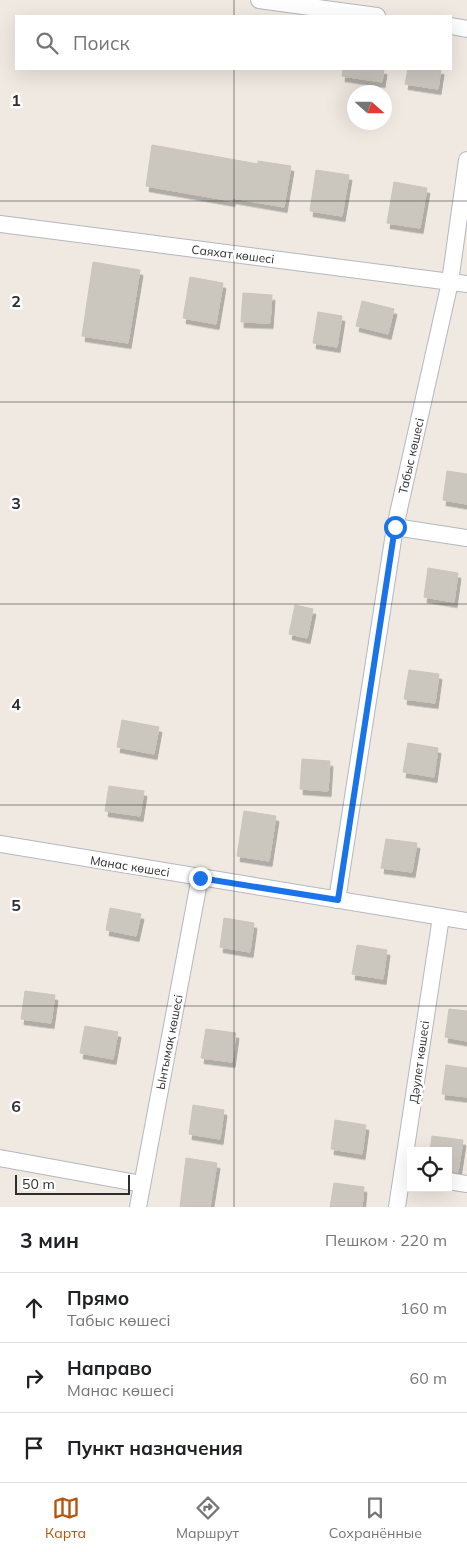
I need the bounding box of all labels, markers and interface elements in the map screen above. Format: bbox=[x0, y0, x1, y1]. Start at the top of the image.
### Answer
search box bbox=[15, 15, 452, 70]
icon: search bbox=[33, 29, 61, 57]
text: Поиск bbox=[73, 31, 130, 55]
north arrow bbox=[347, 85, 392, 130]
text: 1 bbox=[11, 90, 21, 110]
street label: Саяхат көшесі bbox=[191, 241, 275, 267]
text: 2 bbox=[11, 291, 21, 311]
street label: Табыс көшесі bbox=[395, 416, 427, 496]
text: 3 bbox=[11, 493, 21, 513]
route start bbox=[384, 516, 407, 539]
text: 4 bbox=[11, 694, 21, 714]
street label: Манас көшесі bbox=[89, 852, 171, 880]
route end bbox=[189, 867, 212, 890]
text: 5 bbox=[11, 895, 21, 915]
street label: Ынтымақ көшесі bbox=[152, 993, 186, 1091]
street label: Дәулет көшесі bbox=[406, 1020, 432, 1104]
text: 6 bbox=[11, 1096, 21, 1116]
map controls bbox=[407, 1147, 452, 1192]
button: locate bbox=[407, 1147, 452, 1192]
scale bar bbox=[15, 1172, 130, 1195]
text: 50 m bbox=[22, 1175, 55, 1193]
text: 3 мин bbox=[20, 1227, 79, 1253]
text: Пешком · 220 m bbox=[325, 1230, 447, 1250]
text: Прямо bbox=[67, 1286, 129, 1310]
icon: ahead bbox=[20, 1294, 48, 1322]
text: 160 m bbox=[400, 1298, 447, 1318]
text: Табыс көшесі bbox=[67, 1310, 171, 1330]
text: Направо bbox=[67, 1356, 152, 1380]
icon: right bbox=[20, 1364, 48, 1392]
text: 60 m bbox=[410, 1368, 447, 1388]
text: Манас көшесі bbox=[67, 1380, 174, 1400]
icon: arrive bbox=[20, 1434, 48, 1462]
text: Пункт назначения bbox=[67, 1436, 243, 1460]
tab: Карта bbox=[45, 1494, 86, 1542]
tab: Маршрут bbox=[176, 1494, 239, 1542]
tab: Сохранённые bbox=[329, 1494, 422, 1542]

